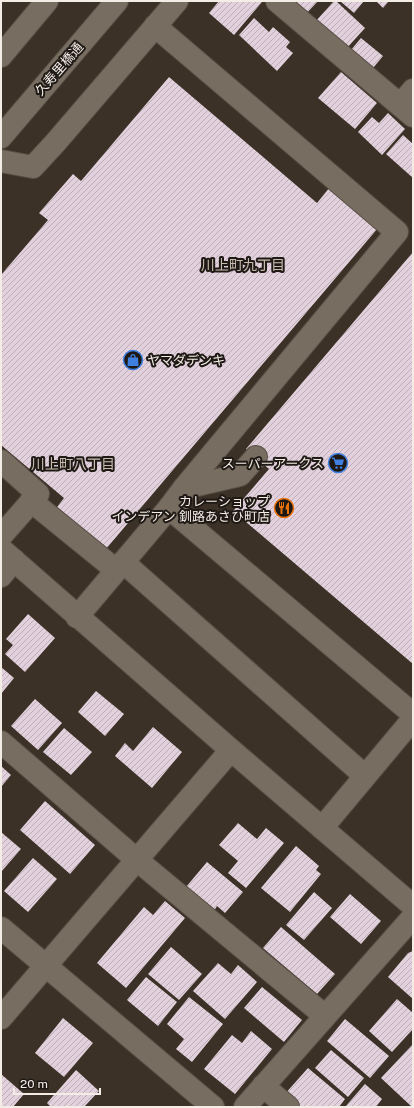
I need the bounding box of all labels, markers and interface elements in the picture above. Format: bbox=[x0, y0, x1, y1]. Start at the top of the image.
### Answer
street label: 久寿里橋通 bbox=[32, 40, 86, 98]
district label: 川上町九丁目 bbox=[201, 257, 285, 273]
shop icon: ヤマダデンキ bbox=[122, 349, 144, 371]
place label: ヤマダデンキ bbox=[147, 353, 225, 368]
supermarket icon: スーパーアークス bbox=[327, 452, 349, 474]
district label: 川上町八丁目 bbox=[31, 456, 115, 472]
place label: スーパーアークス bbox=[222, 456, 324, 471]
place label: カレーショップ インデアン 釧路あさひ町店 bbox=[111, 494, 270, 524]
restaurant icon: カレーショップ インデアン 釧路あさひ町店 bbox=[273, 497, 295, 519]
scale bar bbox=[14, 1070, 100, 1096]
text: 20 m bbox=[20, 1077, 48, 1091]

